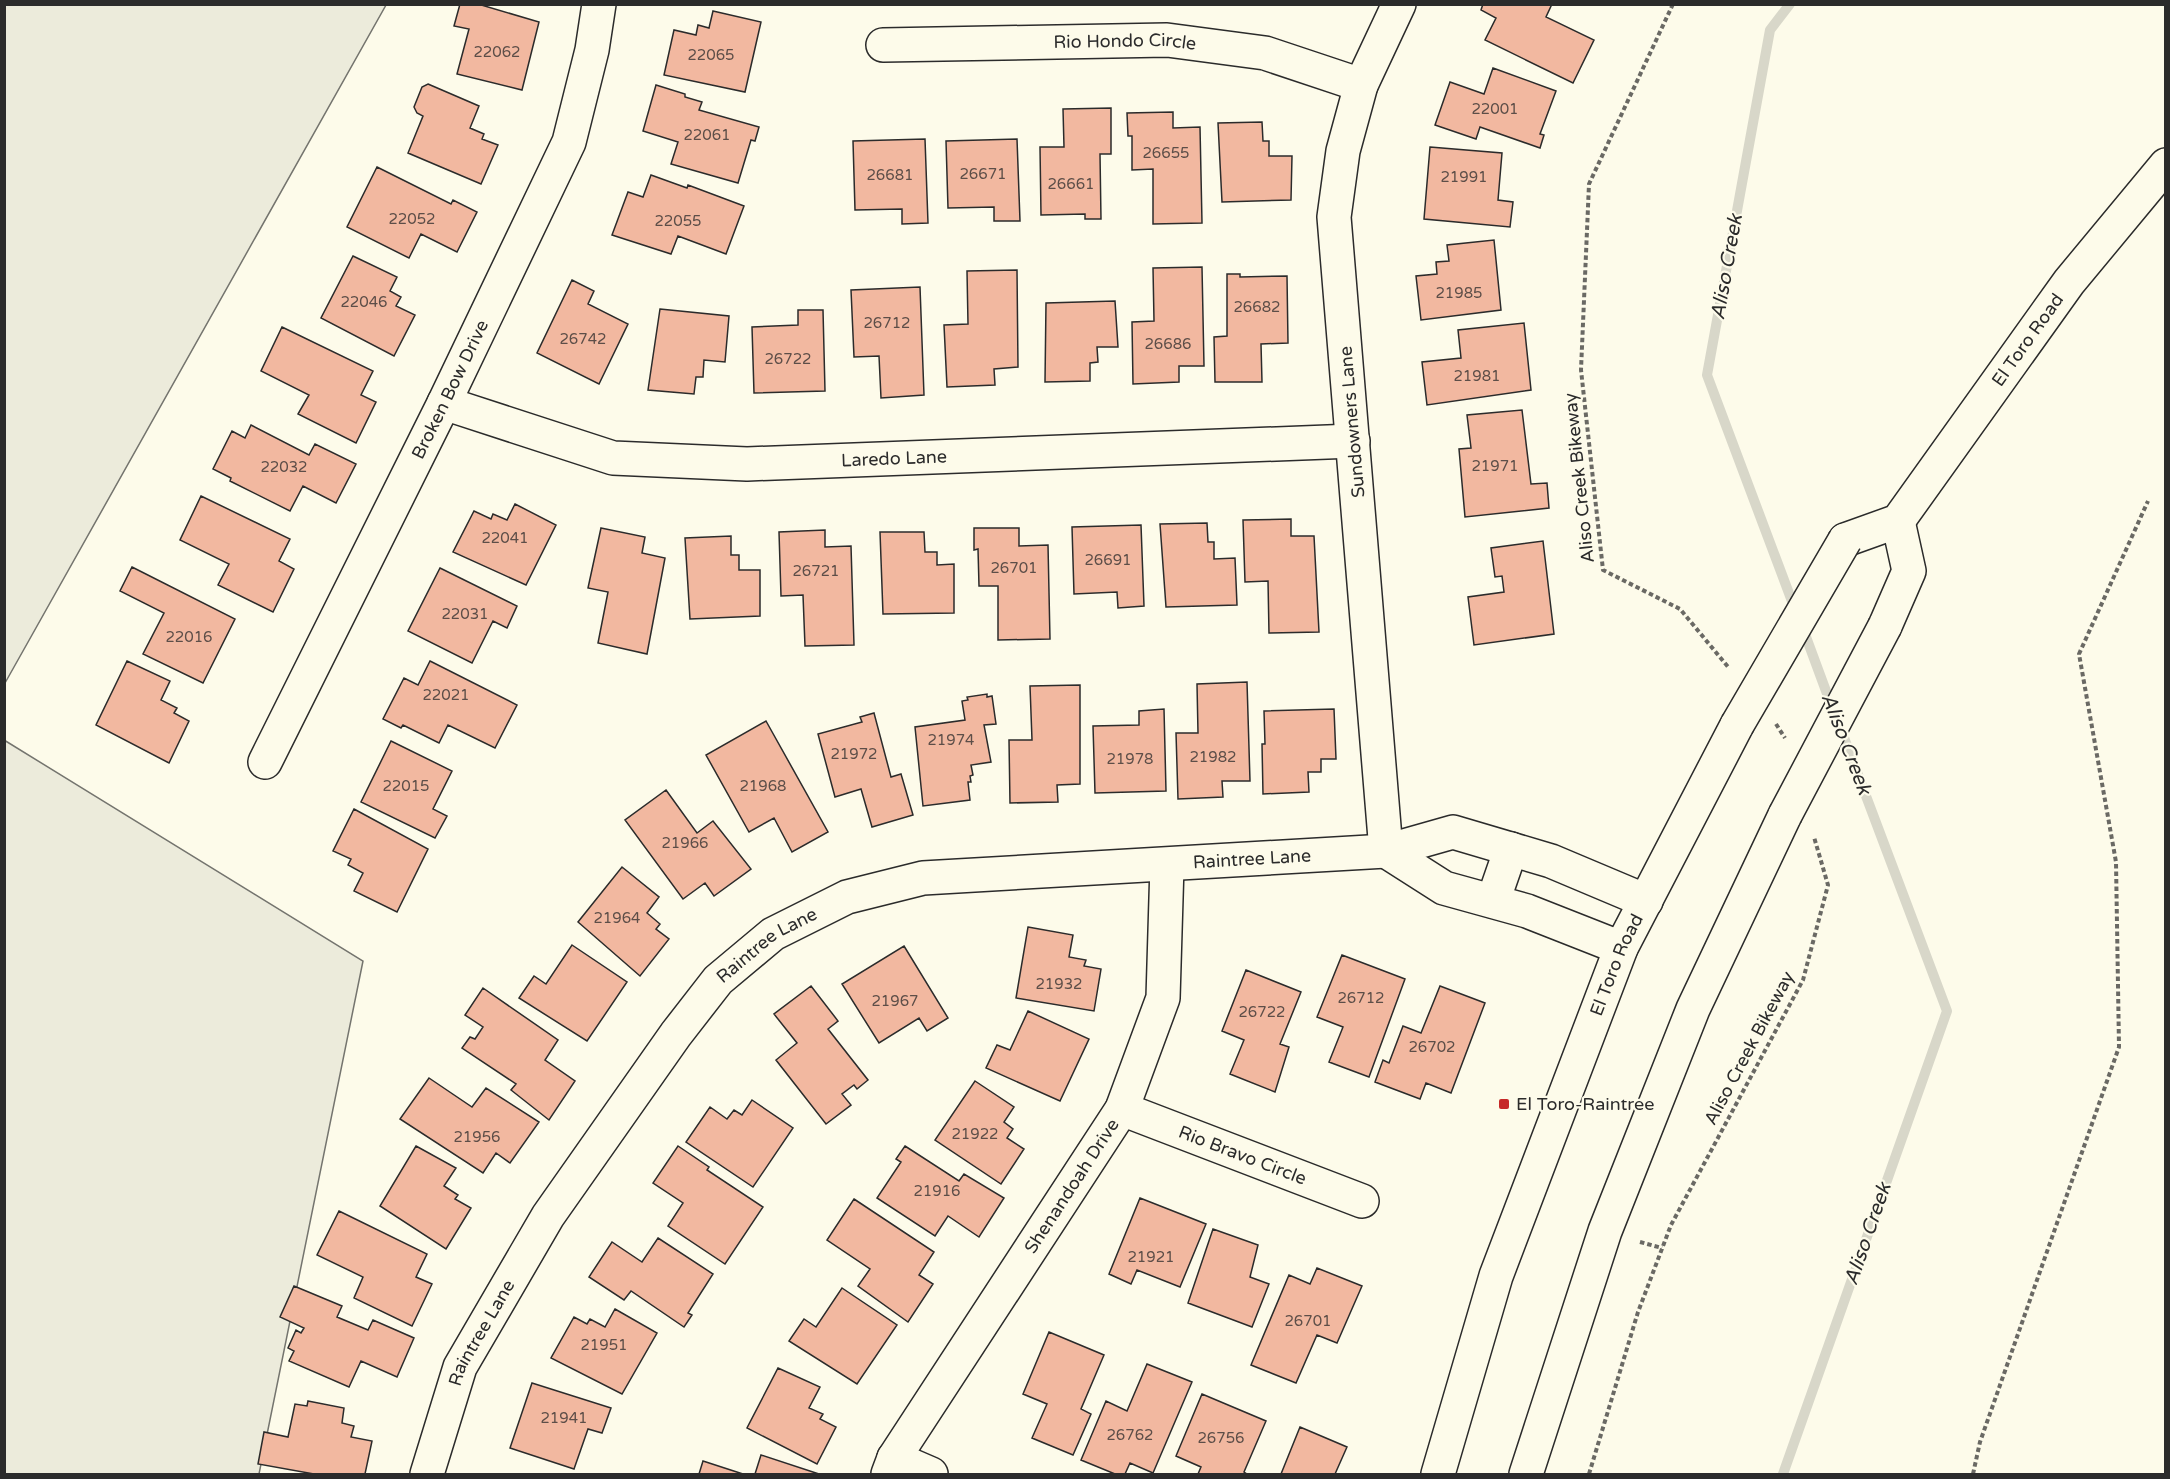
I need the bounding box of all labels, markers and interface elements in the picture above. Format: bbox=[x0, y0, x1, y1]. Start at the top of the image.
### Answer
street label: Rio Hondo Circle bbox=[1053, 29, 1198, 55]
house number: 22062 bbox=[473, 43, 521, 61]
house number: 22065 bbox=[687, 46, 735, 64]
house number: 22001 bbox=[1471, 100, 1519, 118]
house number: 22061 bbox=[683, 126, 731, 144]
house number: 26655 bbox=[1142, 144, 1190, 162]
house number: 26671 bbox=[959, 165, 1007, 183]
house number: 26681 bbox=[866, 166, 914, 184]
house number: 21991 bbox=[1440, 168, 1488, 186]
house number: 26661 bbox=[1047, 175, 1095, 193]
house number: 22052 bbox=[388, 210, 436, 228]
water label: Aliso Creek bbox=[1706, 210, 1748, 321]
house number: 22055 bbox=[654, 212, 702, 230]
house number: 21985 bbox=[1435, 284, 1483, 302]
street label: El Toro Road bbox=[1987, 289, 2068, 391]
house number: 22046 bbox=[340, 293, 388, 311]
house number: 26682 bbox=[1233, 298, 1281, 316]
house number: 26712 bbox=[863, 314, 911, 332]
street label: Broken Bow Drive bbox=[407, 316, 493, 463]
house number: 26742 bbox=[559, 330, 607, 348]
house number: 26686 bbox=[1144, 335, 1192, 353]
street label: Sundowners Lane bbox=[1334, 345, 1370, 499]
house number: 26722 bbox=[764, 350, 812, 368]
house number: 21981 bbox=[1453, 367, 1501, 385]
street label: Aliso Creek Bikeway bbox=[1559, 392, 1599, 564]
street label: Laredo Lane bbox=[841, 445, 947, 471]
house number: 21971 bbox=[1471, 457, 1519, 475]
house number: 22032 bbox=[260, 458, 308, 476]
house number: 22041 bbox=[481, 529, 529, 547]
house number: 26691 bbox=[1084, 551, 1132, 569]
house number: 26701 bbox=[990, 559, 1038, 577]
house number: 26721 bbox=[792, 562, 840, 580]
house number: 22031 bbox=[441, 605, 489, 623]
house number: 22016 bbox=[165, 628, 213, 646]
house number: 22021 bbox=[422, 686, 470, 704]
water label: Aliso Creek bbox=[1816, 690, 1877, 800]
house number: 21974 bbox=[927, 731, 975, 749]
house number: 21972 bbox=[830, 745, 878, 763]
house number: 21982 bbox=[1189, 748, 1237, 766]
house number: 21978 bbox=[1106, 750, 1154, 768]
house number: 22015 bbox=[382, 777, 430, 795]
house number: 21968 bbox=[739, 777, 787, 795]
house number: 21966 bbox=[661, 834, 709, 852]
street label: Raintree Lane bbox=[1192, 844, 1312, 873]
street label: Raintree Lane bbox=[712, 903, 821, 988]
house number: 21964 bbox=[593, 909, 641, 927]
street label: El Toro Road bbox=[1585, 910, 1648, 1019]
street label: Aliso Creek Bikeway bbox=[1699, 967, 1799, 1129]
house number: 21932 bbox=[1035, 975, 1083, 993]
house number: 26712 bbox=[1337, 989, 1385, 1007]
house number: 21967 bbox=[871, 992, 919, 1010]
house number: 26722 bbox=[1238, 1003, 1286, 1021]
house number: 26702 bbox=[1408, 1038, 1456, 1056]
place label: El Toro-Raintree bbox=[1516, 1093, 1654, 1115]
marker: El Toro-Raintree bbox=[1497, 1097, 1511, 1111]
street label: Shenandoah Drive bbox=[1020, 1114, 1124, 1258]
street label: Rio Bravo Circle bbox=[1175, 1121, 1309, 1190]
house number: 21922 bbox=[951, 1125, 999, 1143]
house number: 21956 bbox=[453, 1128, 501, 1146]
water label: Aliso Creek bbox=[1839, 1178, 1897, 1288]
house number: 21916 bbox=[913, 1182, 961, 1200]
house number: 21921 bbox=[1127, 1248, 1175, 1266]
street label: Raintree Lane bbox=[444, 1276, 519, 1389]
house number: 26701 bbox=[1284, 1312, 1332, 1330]
house number: 21951 bbox=[580, 1336, 628, 1354]
house number: 21941 bbox=[540, 1409, 588, 1427]
house number: 26762 bbox=[1106, 1426, 1154, 1444]
house number: 26756 bbox=[1197, 1429, 1245, 1447]

